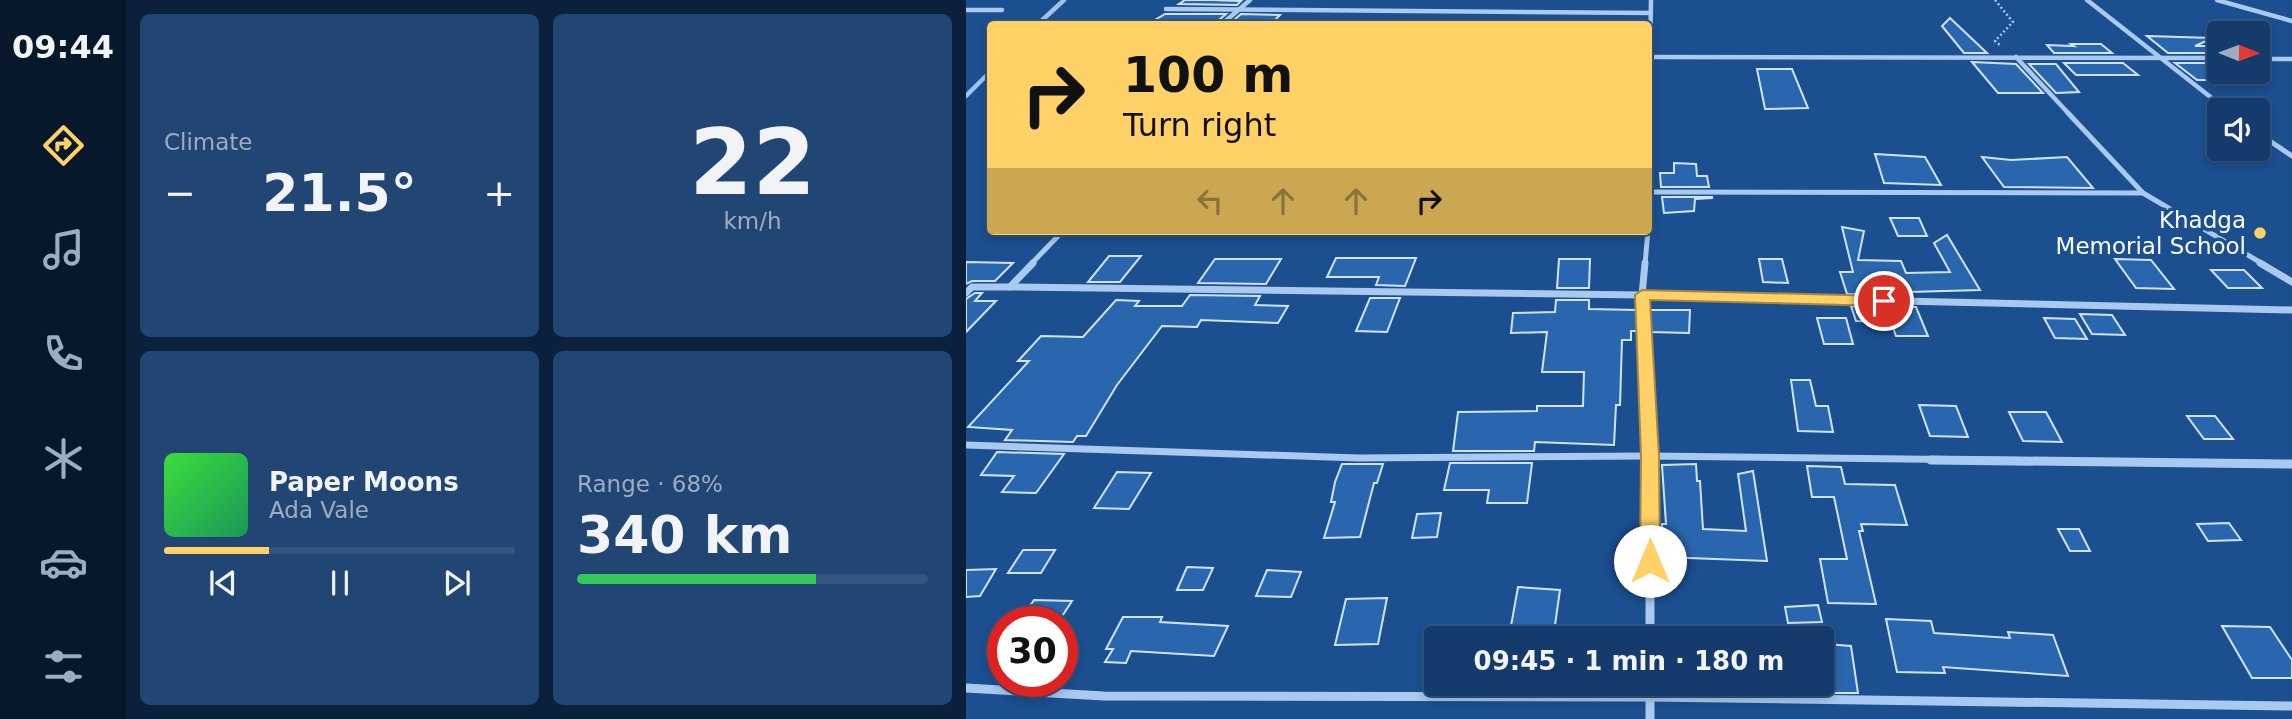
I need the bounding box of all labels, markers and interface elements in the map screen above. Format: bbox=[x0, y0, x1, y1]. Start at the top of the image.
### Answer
north arrow bbox=[2207, 21, 2270, 84]
map controls bbox=[2207, 21, 2270, 161]
text: 09:44 bbox=[12, 28, 114, 66]
text: 100 m bbox=[1123, 47, 1293, 104]
icon: right bbox=[1008, 49, 1099, 140]
button: sound bbox=[2207, 98, 2270, 161]
text: Turn right bbox=[1123, 106, 1276, 144]
text: 22 bbox=[689, 110, 816, 215]
icon: directions bbox=[39, 121, 88, 170]
text: Climate bbox=[164, 129, 253, 155]
text: 21.5° bbox=[262, 163, 417, 223]
text: − bbox=[164, 171, 196, 215]
text: + bbox=[483, 171, 515, 215]
icon: left bbox=[1191, 182, 1229, 220]
icon: ahead bbox=[1264, 182, 1302, 220]
icon: ahead bbox=[1337, 182, 1375, 220]
icon: right bbox=[1410, 182, 1448, 220]
place label: Khadga Memorial School bbox=[2056, 207, 2246, 259]
text: km/h bbox=[723, 208, 782, 234]
icon: music bbox=[39, 225, 88, 274]
marker: Khadga Memorial School bbox=[2252, 225, 2268, 241]
pin bbox=[1854, 271, 1914, 331]
icon: arrive bbox=[1865, 282, 1903, 320]
icon: phone bbox=[39, 329, 88, 378]
icon: climate bbox=[39, 434, 88, 483]
text: Paper Moons bbox=[269, 467, 459, 497]
text: Range · 68% bbox=[577, 471, 723, 497]
text: Ada Vale bbox=[269, 497, 369, 523]
text: 340 km bbox=[577, 505, 792, 565]
position arrow bbox=[1613, 524, 1687, 598]
icon: car bbox=[39, 538, 88, 587]
icon: previous bbox=[204, 564, 242, 602]
icon: pause bbox=[321, 564, 359, 602]
icon: next bbox=[438, 564, 476, 602]
speed limit sign: 30 bbox=[987, 606, 1078, 697]
icon: filters bbox=[39, 642, 88, 691]
text: 09:45 · 1 min · 180 m bbox=[1474, 646, 1784, 676]

